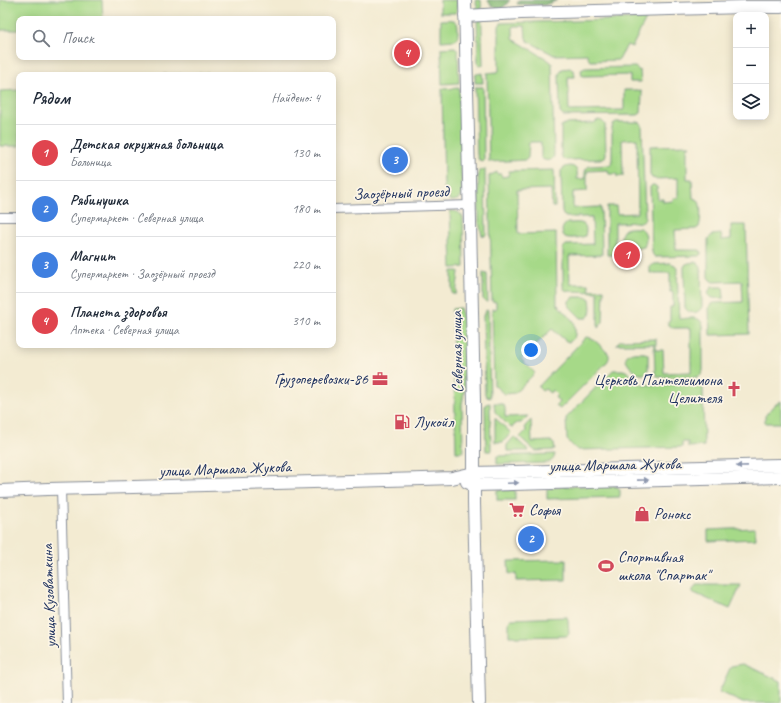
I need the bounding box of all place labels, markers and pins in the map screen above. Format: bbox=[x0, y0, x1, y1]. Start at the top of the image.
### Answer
pin: 4 bbox=[394, 38, 420, 68]
pin: 3 bbox=[382, 145, 408, 175]
pin: 1 bbox=[614, 240, 640, 270]
place label: Грузоперевозки-86 bbox=[274, 369, 369, 389]
office icon: Грузоперевозки-86 bbox=[371, 370, 389, 388]
place label: Церковь Пантелеимона Целителя bbox=[594, 370, 724, 408]
church icon: Церковь Пантелеимона Целителя bbox=[725, 380, 743, 398]
place label: Лукойл bbox=[414, 412, 455, 432]
fuel station icon: Лукойл bbox=[393, 413, 411, 431]
place label: Софья bbox=[529, 500, 561, 520]
supermarket icon: Софья bbox=[508, 501, 526, 519]
place label: Ронокс bbox=[654, 504, 692, 524]
shop icon: Ронокс bbox=[633, 505, 651, 523]
pin: 2 bbox=[518, 524, 544, 554]
place label: Спортивная школа "Спартак" bbox=[618, 547, 713, 585]
sports icon: Спортивная школа "Спартак" bbox=[597, 557, 615, 575]

